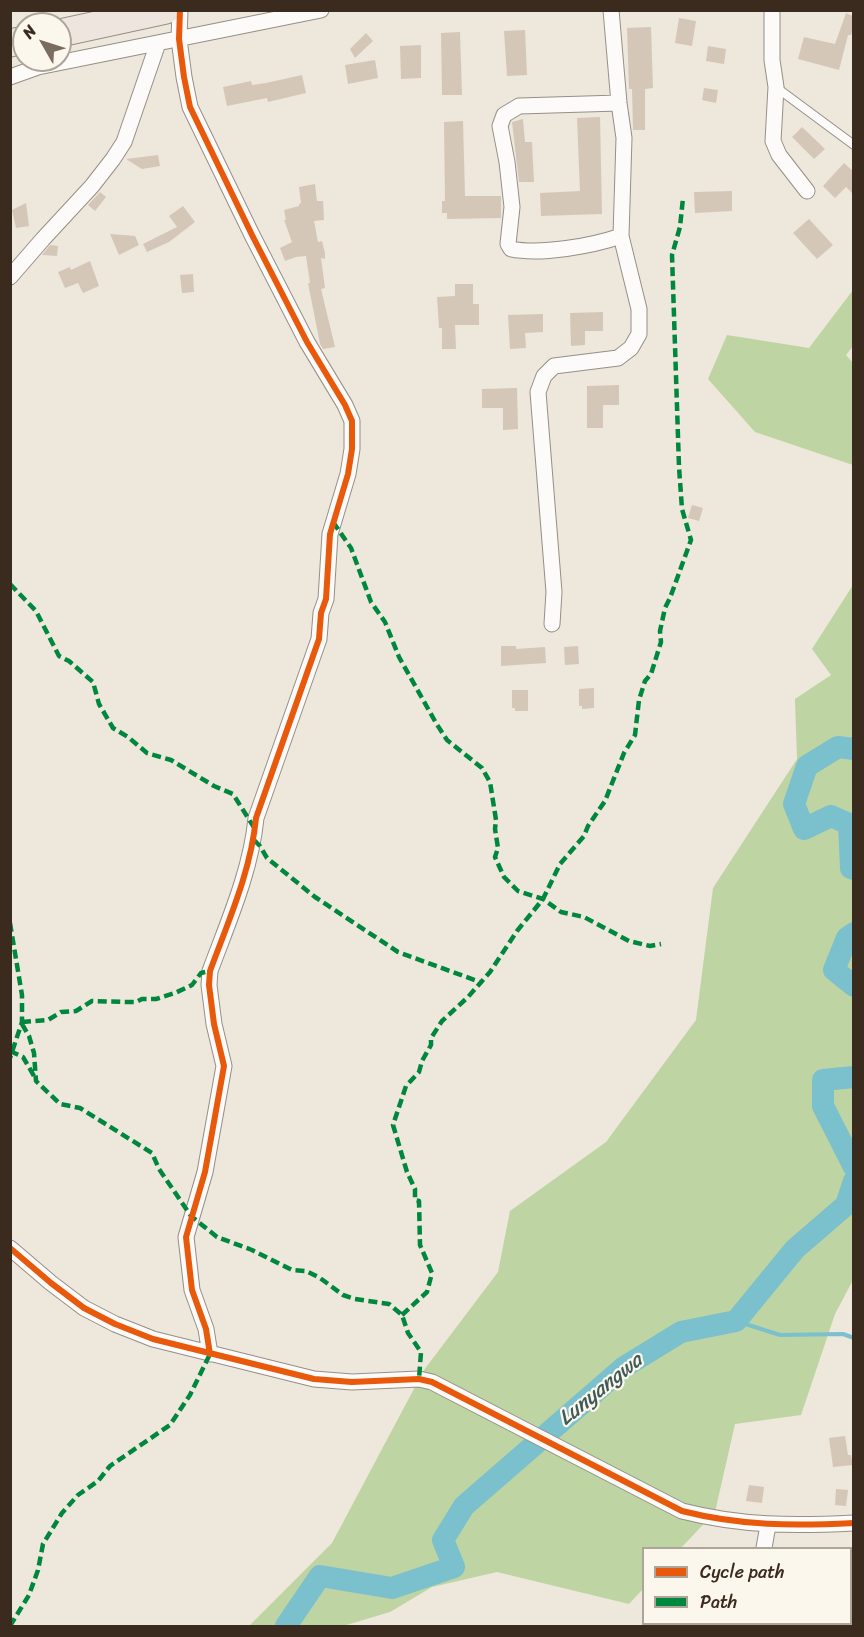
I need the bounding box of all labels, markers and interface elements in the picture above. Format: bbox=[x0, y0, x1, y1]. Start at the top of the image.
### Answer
north arrow bbox=[12, 12, 72, 72]
text: N bbox=[14, 18, 44, 45]
water label: Lunyangwa bbox=[554, 1348, 648, 1432]
legend bbox=[642, 1547, 852, 1625]
text: Cycle path bbox=[700, 1556, 784, 1588]
text: Path bbox=[700, 1586, 737, 1618]

